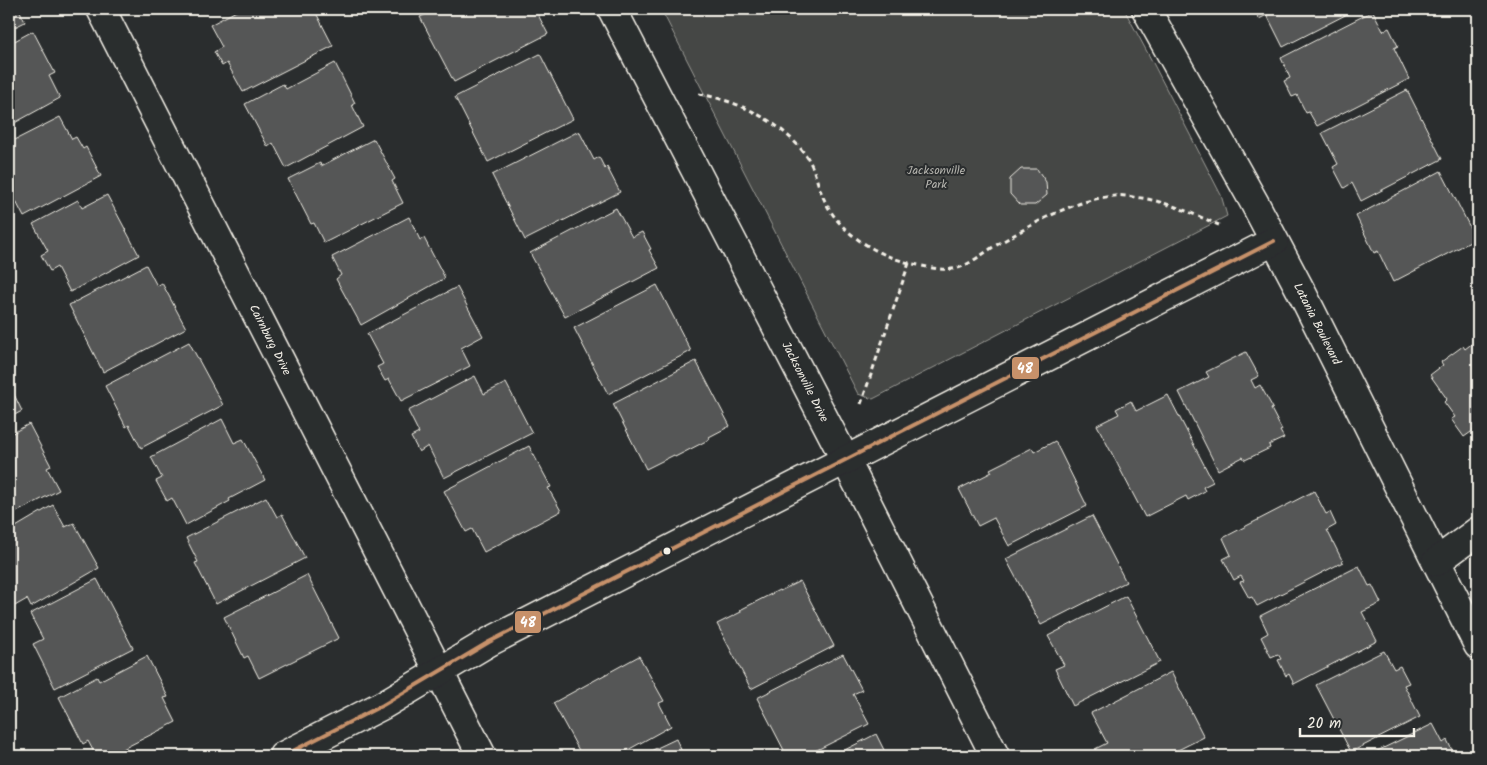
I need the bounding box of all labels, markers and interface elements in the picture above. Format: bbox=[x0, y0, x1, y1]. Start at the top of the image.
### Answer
park label: Jacksonville Park bbox=[907, 161, 966, 194]
street label: Latania Boulevard bbox=[1288, 280, 1346, 369]
street label: Cairnburg Drive bbox=[244, 301, 296, 379]
street label: Jacksonville Drive bbox=[777, 338, 834, 426]
line badge: 48 bbox=[1011, 356, 1040, 380]
text: 48 bbox=[1017, 358, 1034, 380]
unlabelled marker bbox=[662, 546, 672, 556]
line badge: 48 bbox=[514, 610, 542, 634]
text: 48 bbox=[520, 612, 537, 634]
scale bar bbox=[1300, 705, 1413, 737]
text: 20 m bbox=[1307, 712, 1341, 736]

